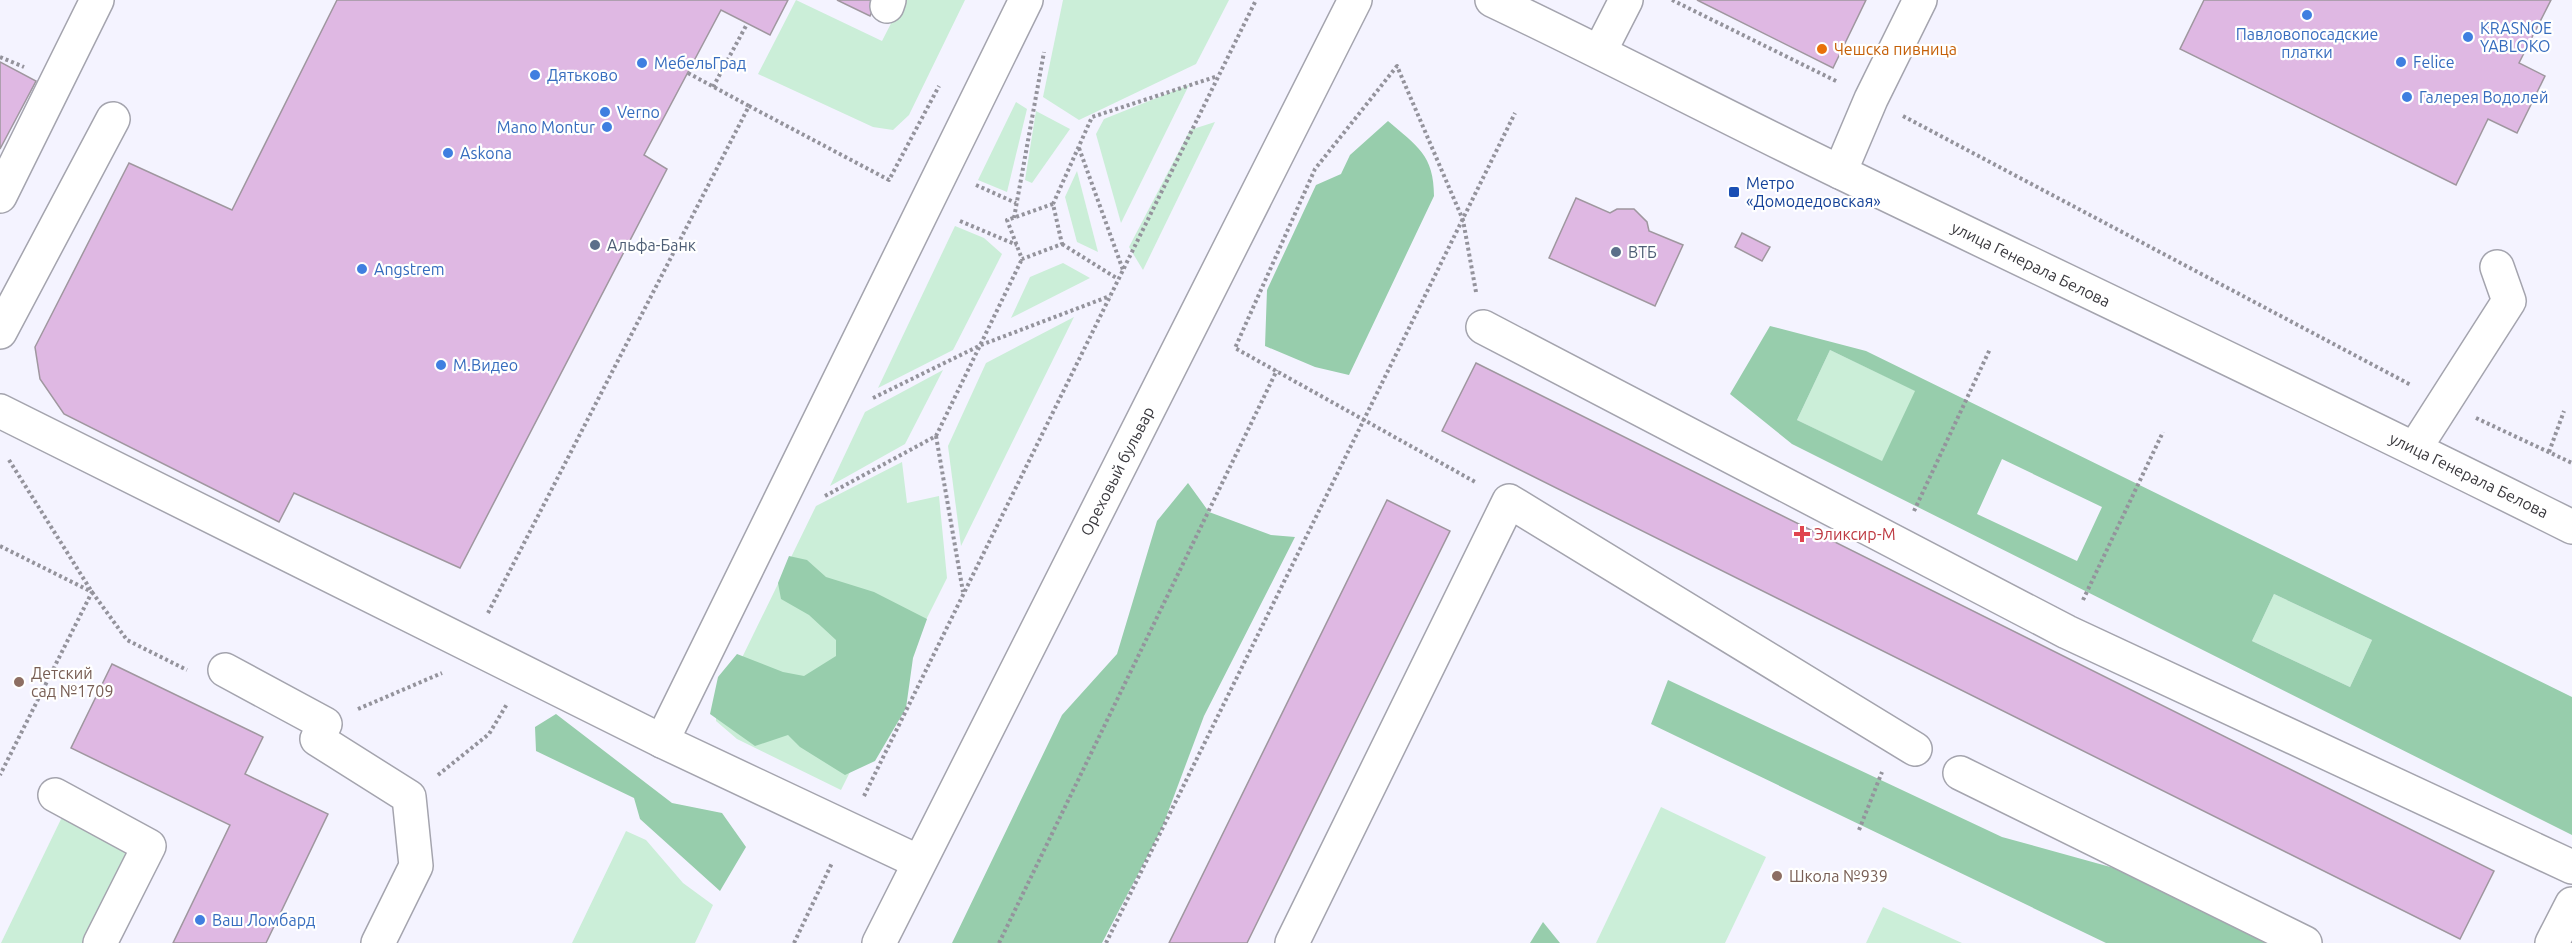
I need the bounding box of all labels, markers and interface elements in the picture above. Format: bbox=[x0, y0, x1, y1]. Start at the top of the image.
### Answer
marker: Павловопосадские платки bbox=[2300, 8, 2314, 22]
place label: KRASNOE YABLOKO bbox=[2480, 19, 2552, 55]
place label: Павловопосадские платки bbox=[2236, 25, 2378, 61]
marker: KRASNOE YABLOKO bbox=[2461, 30, 2475, 44]
place label: Чешска пивница bbox=[1834, 40, 1957, 58]
marker: Чешска пивница bbox=[1815, 42, 1829, 56]
place label: Felice bbox=[2413, 53, 2455, 71]
place label: МебельГрад bbox=[654, 54, 746, 72]
marker: Felice bbox=[2394, 55, 2408, 69]
marker: МебельГрад bbox=[635, 56, 649, 70]
place label: Дятьково bbox=[547, 66, 618, 84]
marker: Дятьково bbox=[528, 68, 542, 82]
place label: Галерея Водолей bbox=[2419, 88, 2548, 106]
marker: Галерея Водолей bbox=[2400, 90, 2414, 104]
place label: Verno bbox=[617, 103, 660, 121]
marker: Verno bbox=[598, 105, 612, 119]
place label: Mano Montur bbox=[497, 118, 595, 136]
marker: Mano Montur bbox=[600, 120, 614, 134]
place label: Askona bbox=[460, 144, 512, 162]
marker: Askona bbox=[441, 146, 455, 160]
place label: Метро «Домодедовская» bbox=[1746, 174, 1881, 210]
marker: Метро «Домодедовская» bbox=[1727, 185, 1741, 199]
street label: улица Генерала Белова bbox=[1949, 218, 2113, 310]
place label: Альфа-Банк bbox=[607, 236, 696, 254]
marker: Альфа-Банк bbox=[588, 238, 602, 252]
place label: ВТБ bbox=[1628, 243, 1657, 261]
marker: ВТБ bbox=[1609, 245, 1623, 259]
place label: Angstrem bbox=[374, 260, 445, 278]
marker: Angstrem bbox=[355, 262, 369, 276]
place label: М.Видео bbox=[453, 356, 518, 374]
marker: М.Видео bbox=[434, 358, 448, 372]
street label: Ореховый бульвар bbox=[1077, 403, 1157, 539]
street label: улица Генерала Белова bbox=[2387, 429, 2551, 521]
place label: Эликсир-М bbox=[1814, 525, 1896, 543]
marker: Эликсир-М bbox=[1795, 527, 1809, 541]
place label: Детский сад №1709 bbox=[31, 664, 113, 700]
marker: Детский сад №1709 bbox=[12, 675, 26, 689]
place label: Школа №939 bbox=[1789, 867, 1888, 885]
marker: Школа №939 bbox=[1770, 869, 1784, 883]
place label: Ваш Ломбард bbox=[212, 911, 315, 929]
marker: Ваш Ломбард bbox=[193, 913, 207, 927]

